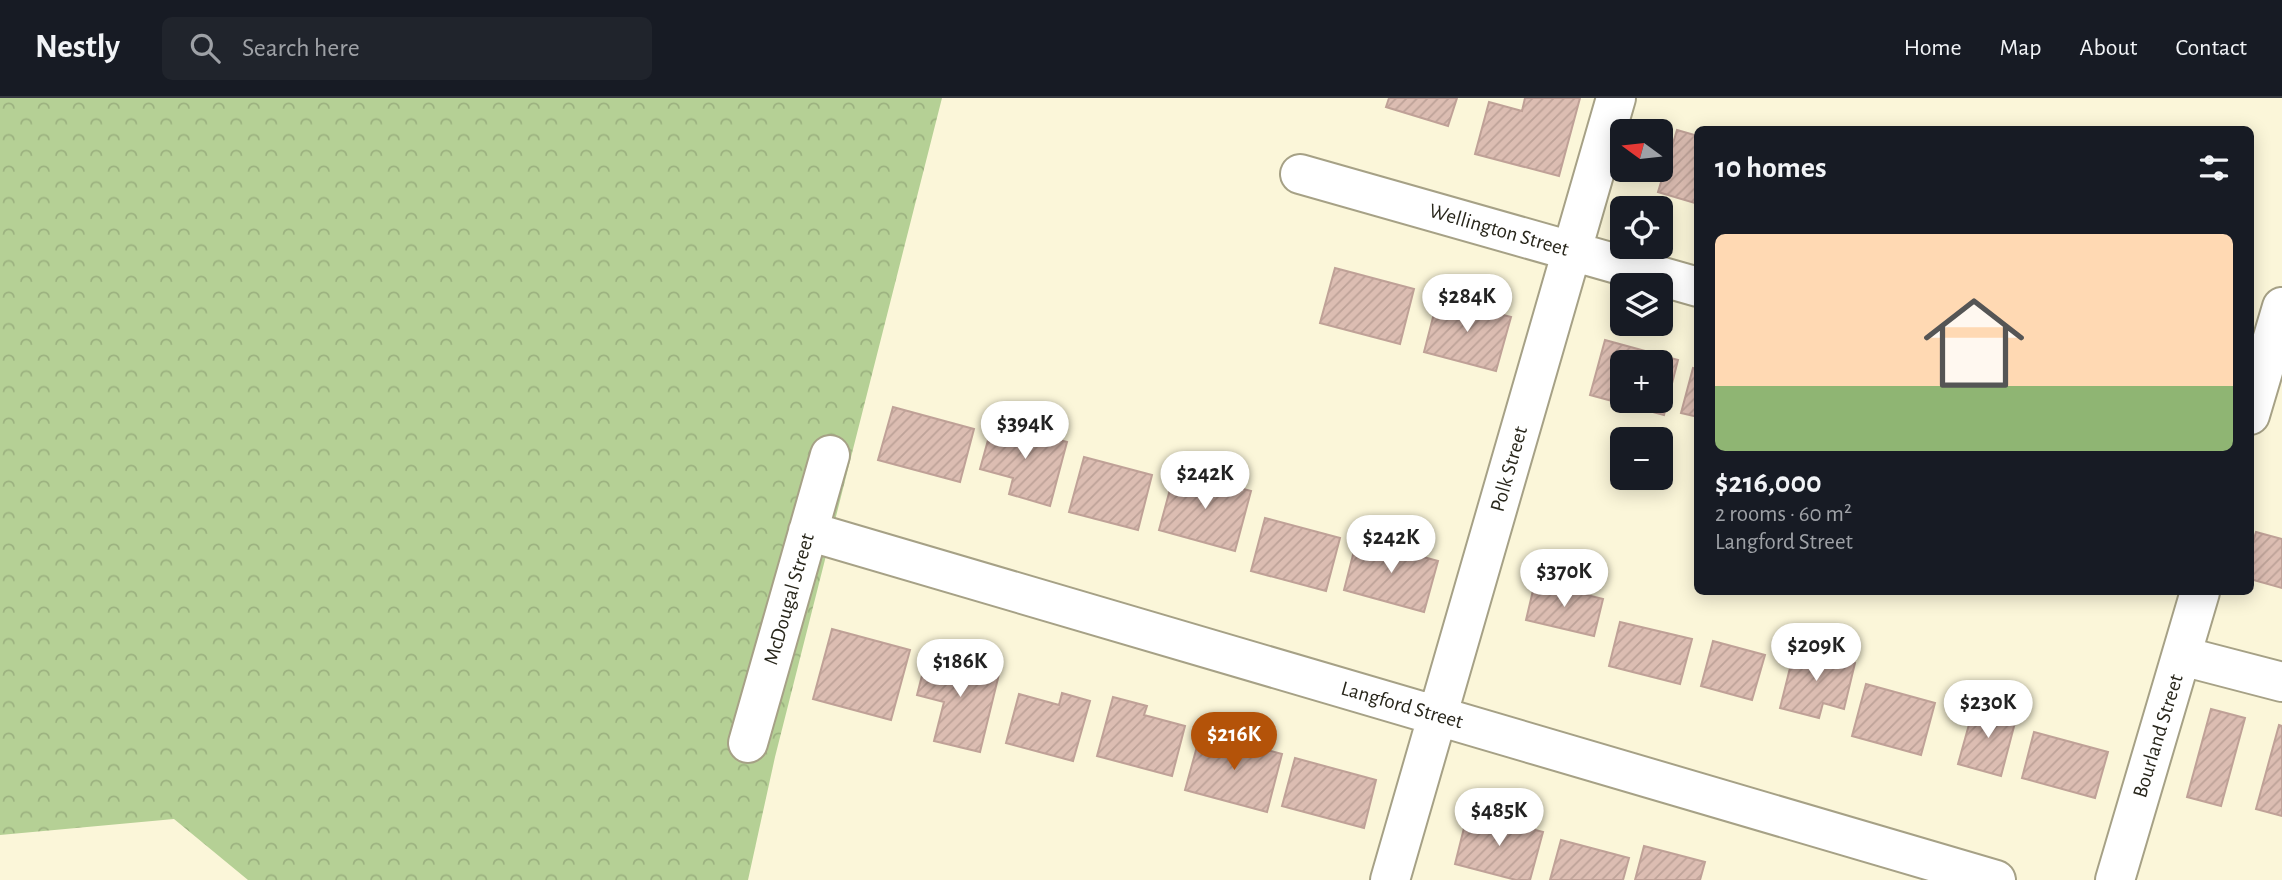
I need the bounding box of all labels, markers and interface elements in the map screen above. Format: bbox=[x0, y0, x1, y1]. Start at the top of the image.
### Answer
search box bbox=[162, 17, 652, 80]
icon: search bbox=[186, 29, 224, 67]
text: Nestly bbox=[35, 31, 120, 64]
text: Search here bbox=[242, 35, 360, 61]
text: Home bbox=[1904, 36, 1962, 60]
text: Map bbox=[2000, 36, 2042, 60]
text: About bbox=[2080, 36, 2137, 60]
text: Contact bbox=[2175, 36, 2247, 60]
north arrow bbox=[1610, 119, 1673, 182]
map controls bbox=[1610, 119, 1673, 490]
icon: filters bbox=[2195, 149, 2233, 187]
text: 10 homes bbox=[1715, 153, 1826, 183]
button: locate bbox=[1610, 196, 1673, 259]
street label: Wellington Street bbox=[1427, 200, 1572, 260]
button: layers bbox=[1610, 273, 1673, 336]
pin: $284K bbox=[1418, 274, 1516, 334]
icon: home bbox=[1911, 280, 2037, 406]
text: $284K bbox=[1438, 285, 1496, 308]
button: + bbox=[1610, 350, 1673, 413]
pin: $394K bbox=[976, 402, 1074, 461]
text: $394K bbox=[997, 412, 1053, 435]
street label: Polk Street bbox=[1487, 424, 1531, 514]
button: − bbox=[1610, 427, 1673, 490]
pin: $242K bbox=[1156, 452, 1254, 511]
text: $242K bbox=[1176, 462, 1234, 485]
text: $216,000 bbox=[1715, 468, 1822, 498]
text: 2 rooms · 60 m² bbox=[1715, 503, 1852, 526]
pin: $242K bbox=[1342, 516, 1440, 575]
text: $242K bbox=[1362, 526, 1420, 549]
street label: McDougal Street bbox=[760, 530, 818, 667]
text: Langford Street bbox=[1715, 531, 1853, 554]
pin: $370K bbox=[1515, 550, 1613, 609]
text: $370K bbox=[1536, 560, 1592, 583]
pin: $209K bbox=[1767, 624, 1865, 683]
text: $209K bbox=[1787, 634, 1845, 657]
pin: $186K bbox=[911, 640, 1009, 699]
text: $186K bbox=[933, 650, 987, 673]
street label: Bourland Street bbox=[2129, 671, 2187, 800]
street label: Langford Street bbox=[1339, 678, 1466, 733]
pin: $230K bbox=[1939, 680, 2037, 740]
text: $230K bbox=[1960, 691, 2016, 714]
pin: $216K bbox=[1185, 712, 1283, 772]
text: $216K bbox=[1207, 723, 1261, 746]
pin: $485K bbox=[1450, 788, 1548, 848]
text: $485K bbox=[1471, 799, 1527, 822]

